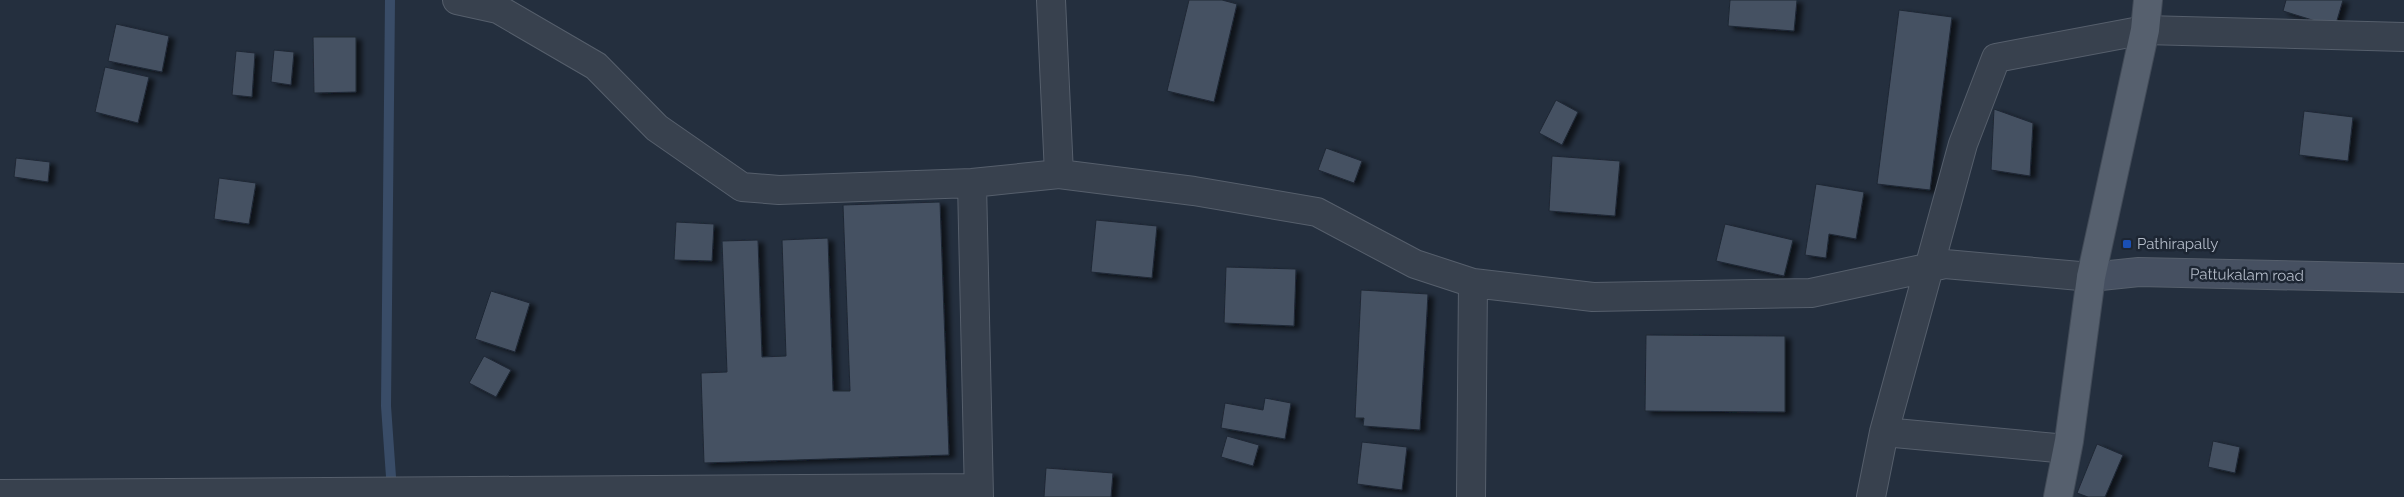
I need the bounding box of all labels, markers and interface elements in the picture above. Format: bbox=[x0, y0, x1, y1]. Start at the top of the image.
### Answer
place label: Pathirapally bbox=[2137, 235, 2218, 253]
marker: Pathirapally bbox=[2121, 238, 2133, 250]
street label: Pattukalam road bbox=[2190, 265, 2304, 285]

